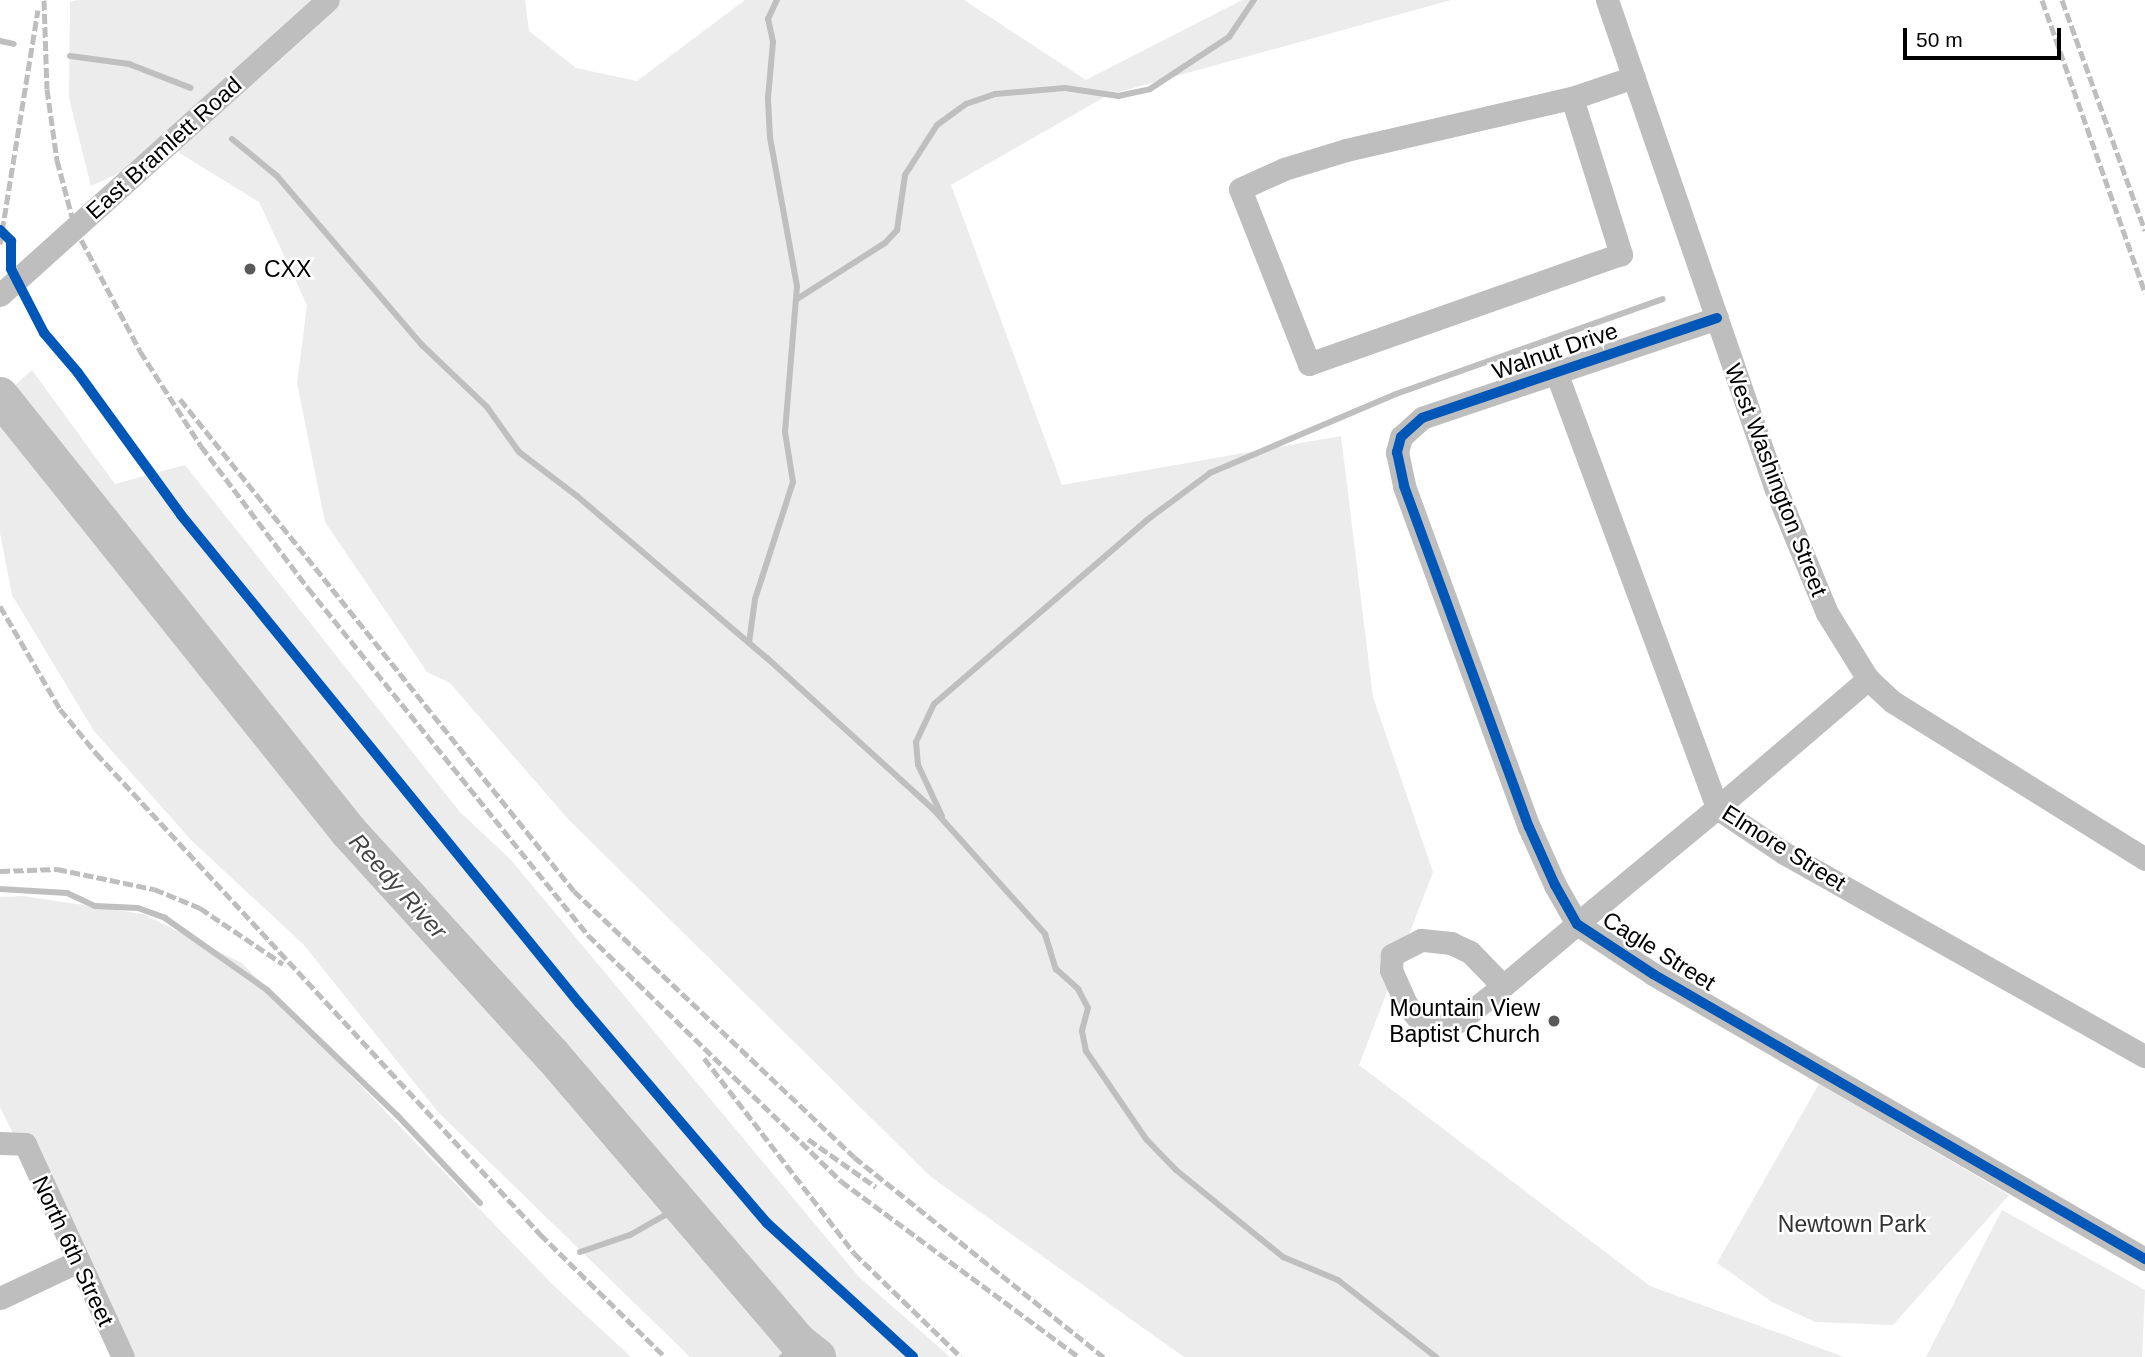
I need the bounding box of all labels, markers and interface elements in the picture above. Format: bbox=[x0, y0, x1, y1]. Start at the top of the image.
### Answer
scale bar bbox=[1907, 14, 2064, 58]
text: 50 m bbox=[1916, 28, 1963, 51]
street label: East Bramlett Road bbox=[81, 71, 247, 225]
place label: CXX bbox=[264, 255, 311, 283]
marker: CXX bbox=[242, 261, 258, 277]
street label: Walnut Drive bbox=[1489, 317, 1621, 385]
street label: West Washington Street bbox=[1719, 360, 1833, 600]
street label: Elmore Street bbox=[1717, 799, 1851, 897]
water label: Reedy River bbox=[343, 827, 453, 945]
street label: Cagle Street bbox=[1597, 905, 1721, 997]
place label: Mountain View Baptist Church bbox=[1389, 994, 1540, 1048]
marker: Mountain View Baptist Church bbox=[1546, 1013, 1562, 1029]
street label: North 6th Street bbox=[26, 1172, 120, 1330]
park label: Newtown Park bbox=[1778, 1210, 1926, 1238]

